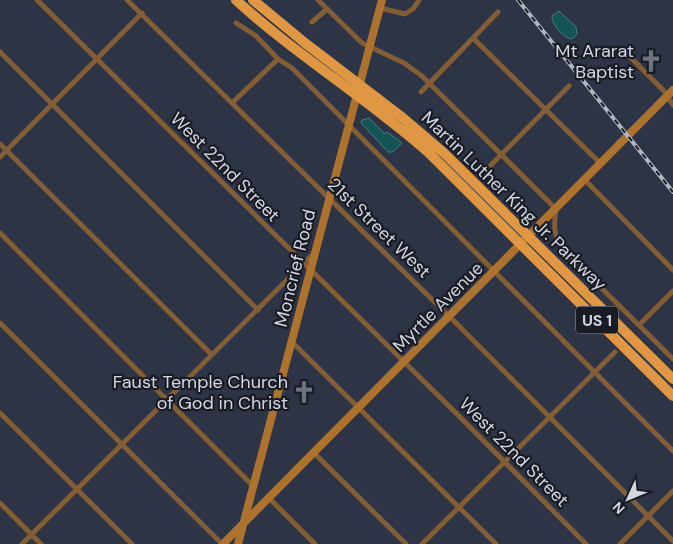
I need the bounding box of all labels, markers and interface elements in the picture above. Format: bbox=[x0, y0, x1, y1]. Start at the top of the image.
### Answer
place label: Mt Ararat Baptist bbox=[555, 39, 634, 84]
church icon: Mt Ararat Baptist bbox=[638, 48, 664, 74]
street label: Martin Luther King Jr. Parkway bbox=[416, 106, 612, 296]
street label: West 22nd Street bbox=[165, 107, 285, 227]
street label: 21st Street West bbox=[322, 173, 436, 283]
street label: Moncrief Road bbox=[269, 207, 321, 329]
street label: Myrtle Avenue bbox=[387, 256, 489, 358]
road number: US 1 bbox=[576, 306, 618, 334]
place label: Faust Temple Church of God in Christ bbox=[113, 370, 288, 415]
church icon: Faust Temple Church of God in Christ bbox=[291, 379, 317, 405]
street label: West 22nd Street bbox=[454, 392, 574, 512]
north arrow bbox=[603, 474, 653, 524]
text: N bbox=[609, 498, 629, 518]

